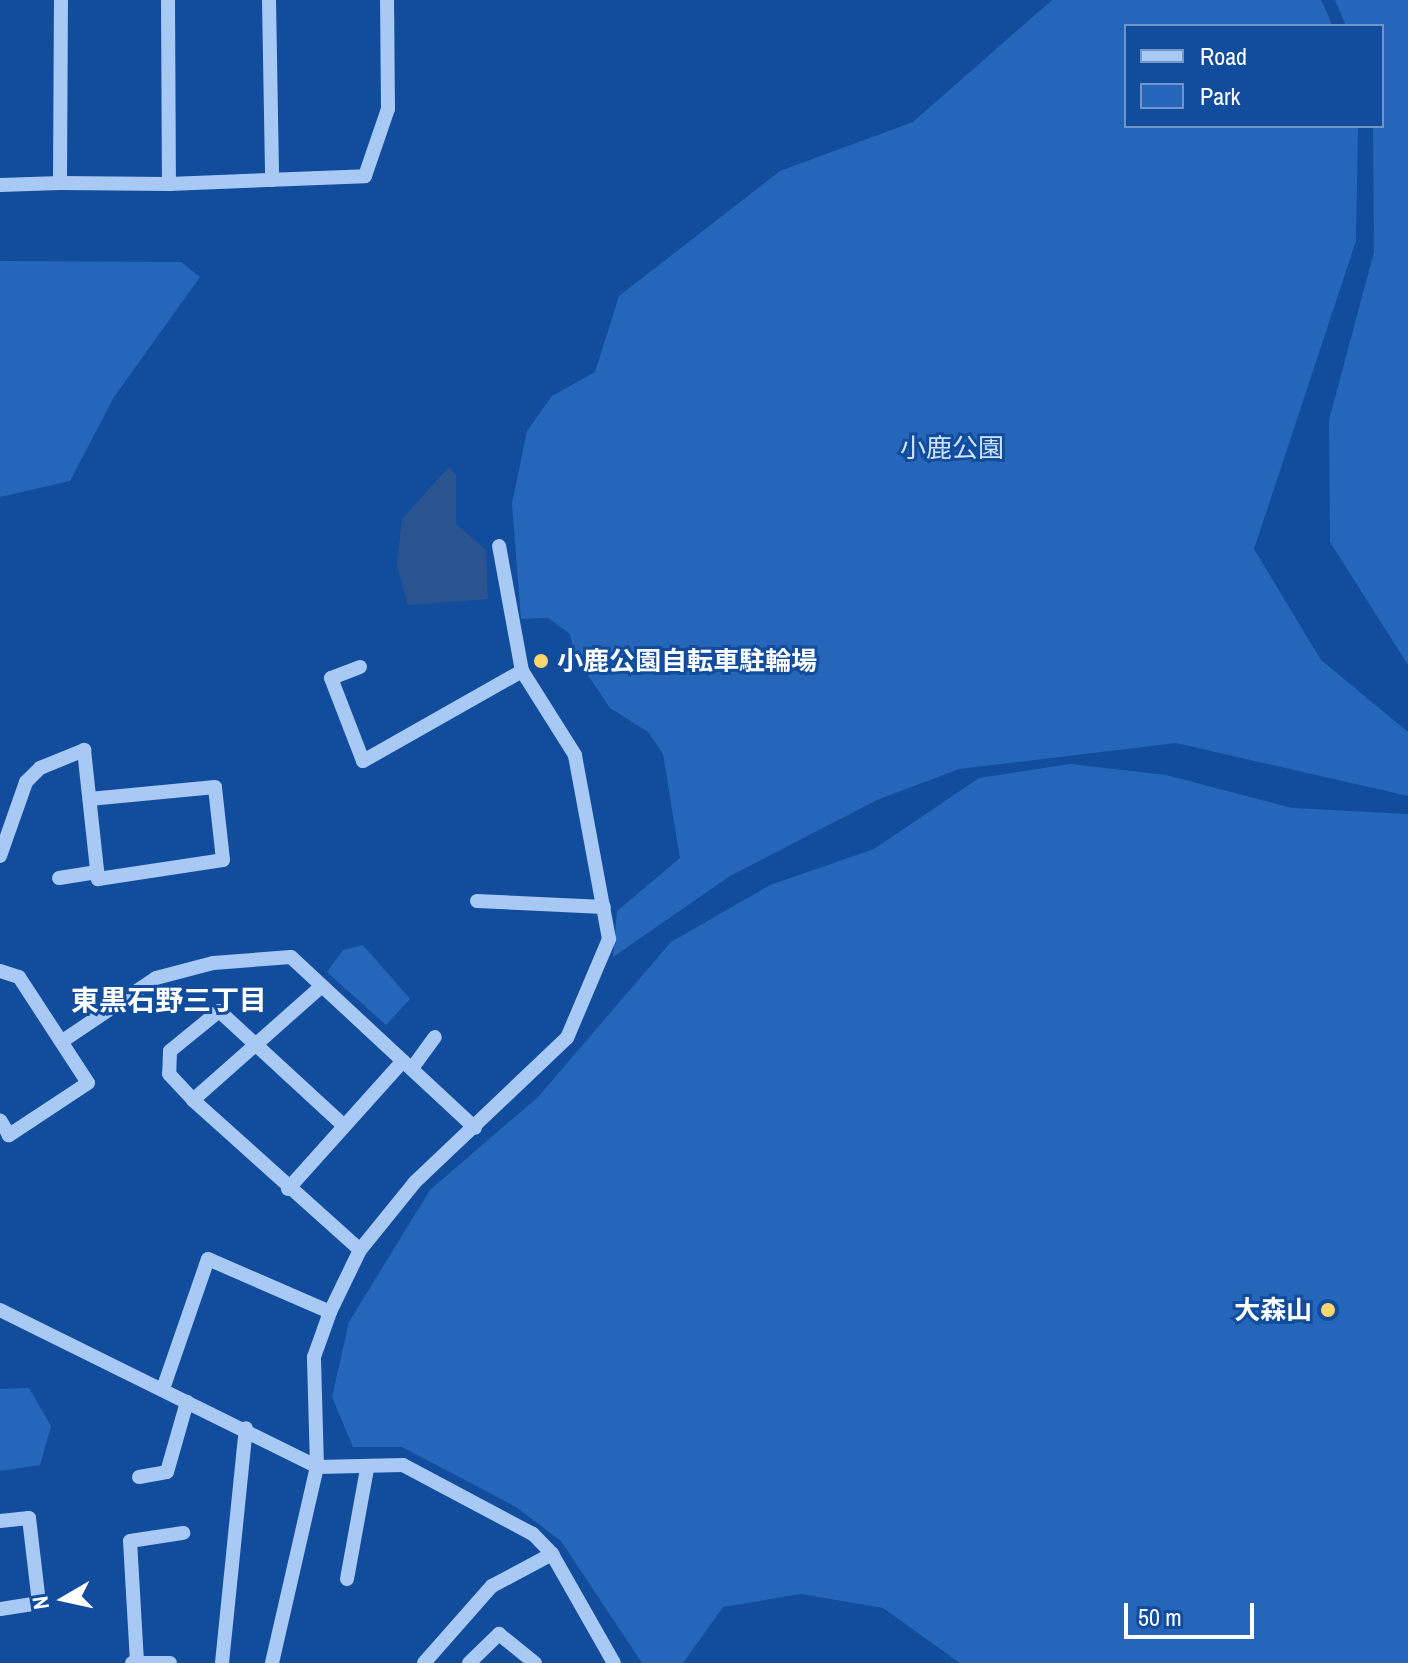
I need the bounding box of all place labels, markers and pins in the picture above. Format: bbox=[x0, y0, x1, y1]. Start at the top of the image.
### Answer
place label: 小鹿公園自転車駐輪場 bbox=[557, 645, 817, 677]
marker: 小鹿公園自転車駐輪場 bbox=[532, 652, 550, 670]
place label: 大森山 bbox=[1234, 1294, 1312, 1326]
marker: 大森山 bbox=[1319, 1301, 1337, 1319]

